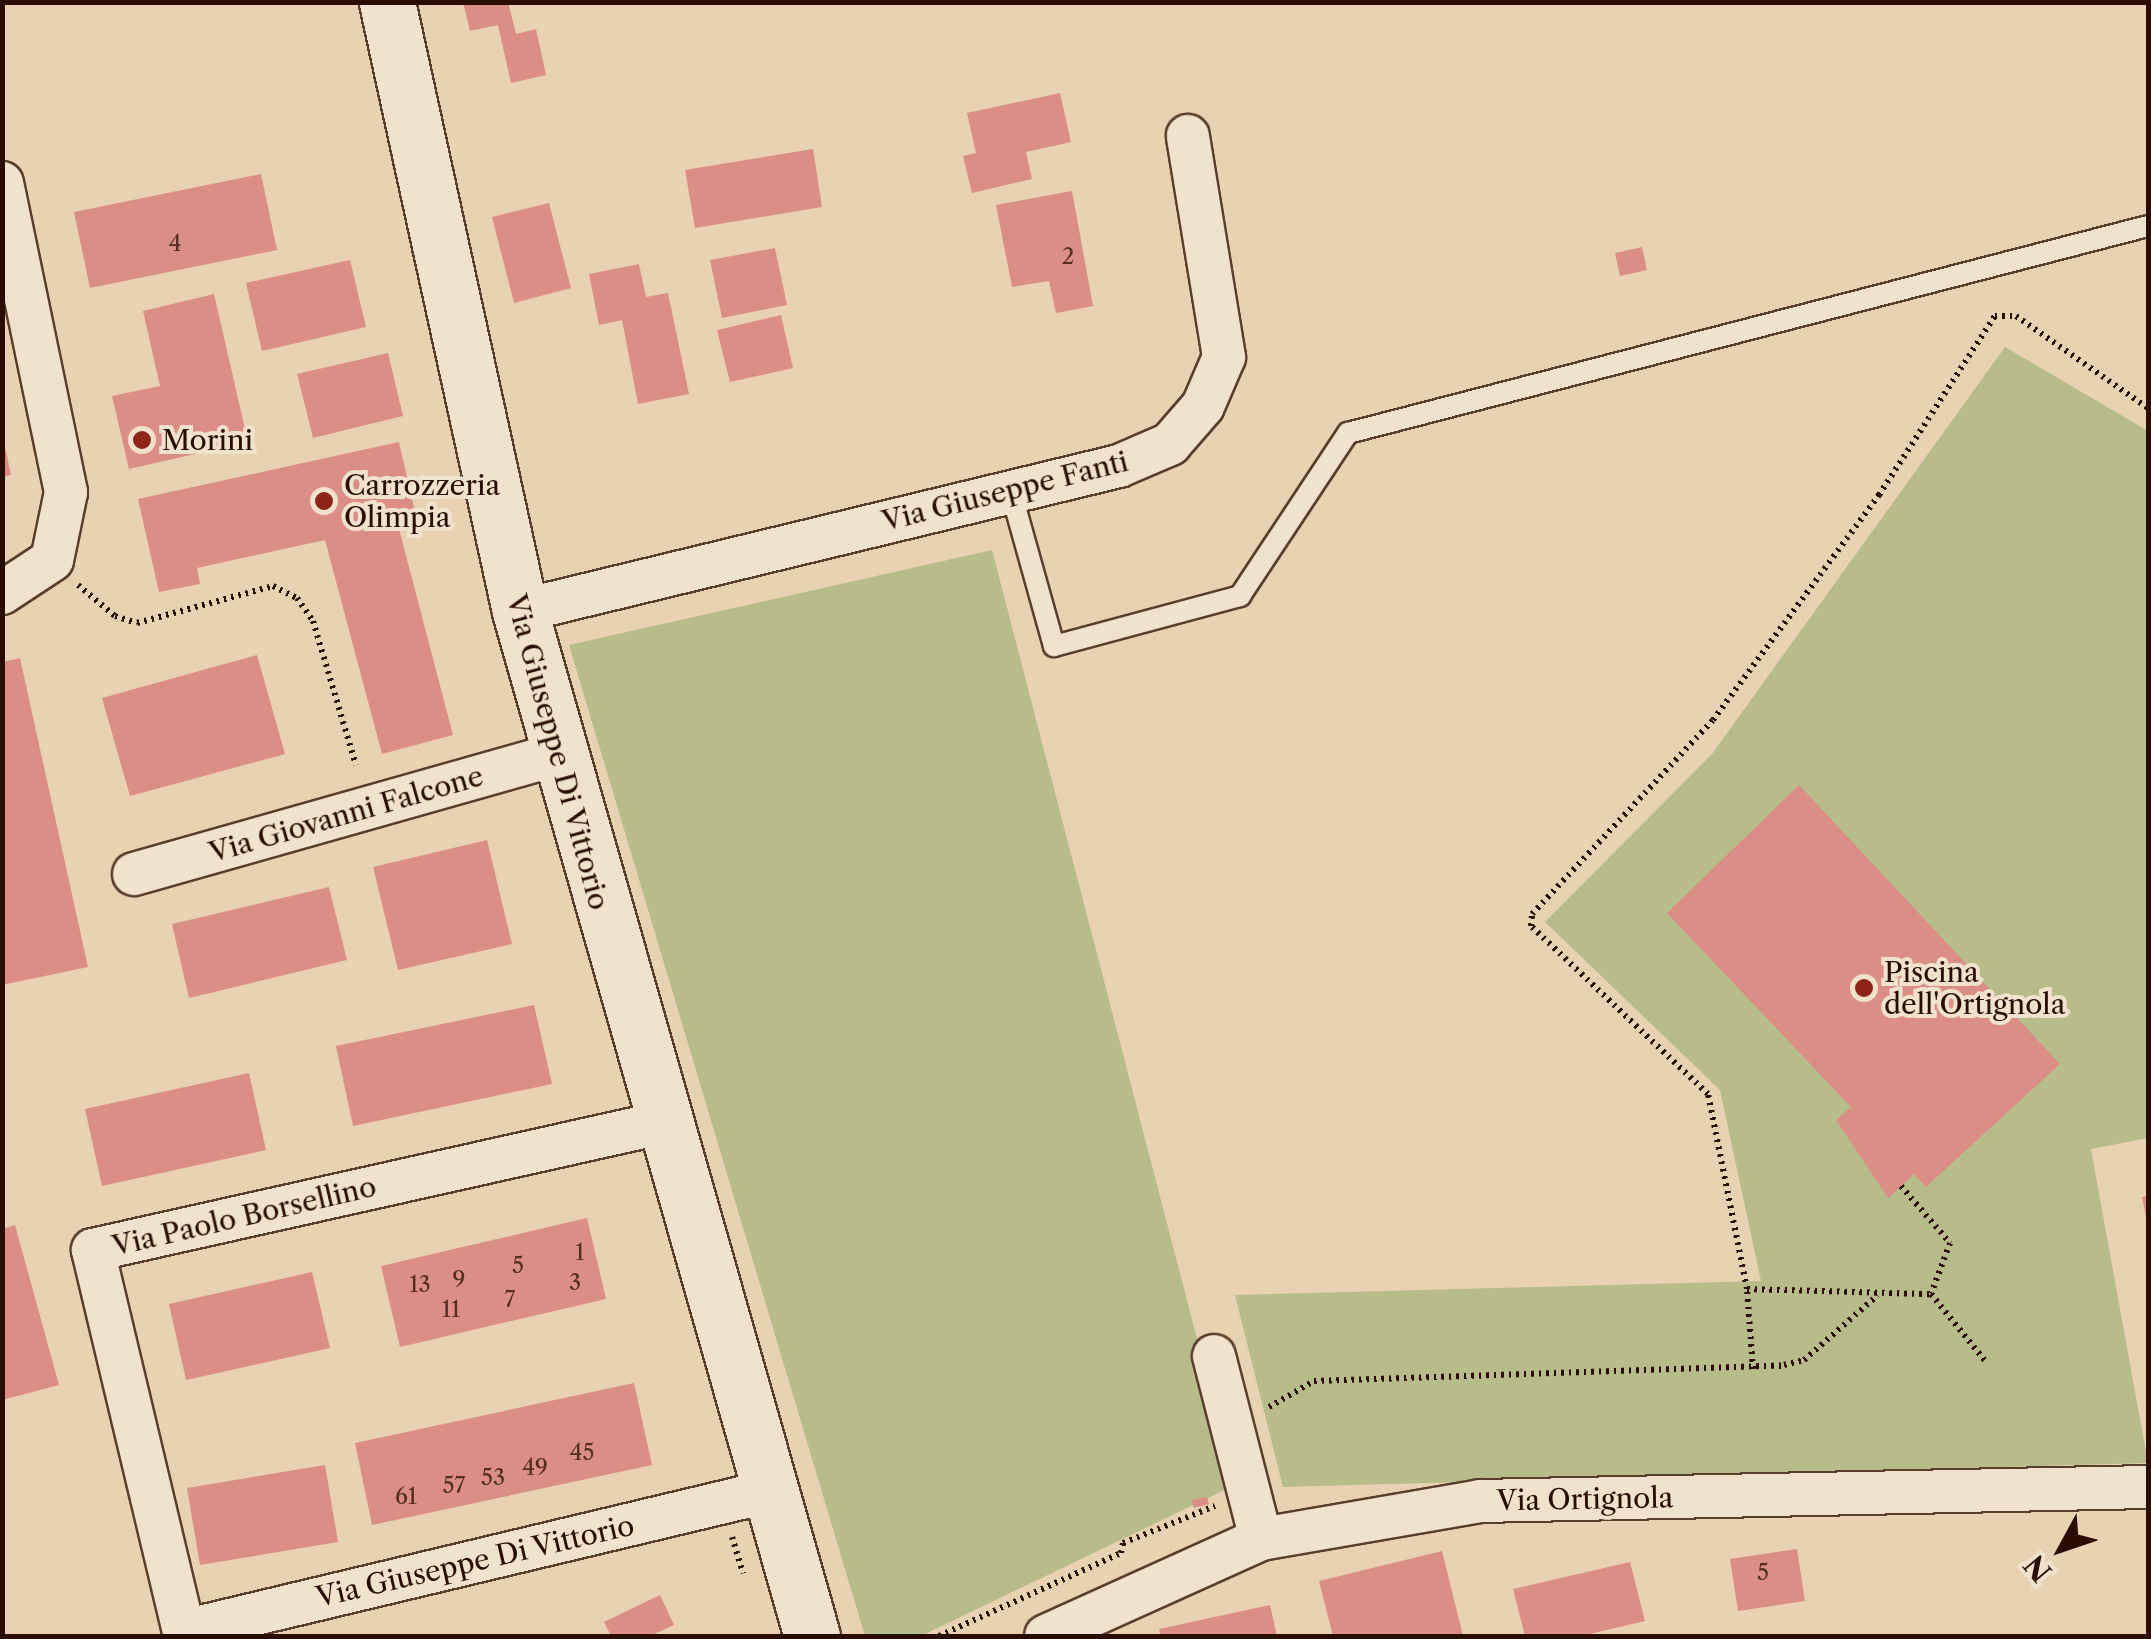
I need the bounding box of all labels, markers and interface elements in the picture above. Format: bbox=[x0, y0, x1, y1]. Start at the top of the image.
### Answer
house number: 4 bbox=[169, 231, 181, 257]
house number: 2 bbox=[1062, 244, 1074, 270]
place label: Morini bbox=[162, 423, 253, 457]
marker: Morini bbox=[131, 429, 153, 451]
street label: Via Giuseppe Fanti bbox=[878, 444, 1132, 538]
place label: Carrozzeria Olimpia bbox=[344, 468, 500, 534]
marker: Carrozzeria Olimpia bbox=[313, 490, 335, 512]
street label: Via Giuseppe Di Vittorio bbox=[500, 590, 616, 914]
street label: Via Giovanni Falcone bbox=[205, 759, 487, 869]
place label: Piscina dell'Ortignola bbox=[1884, 955, 2065, 1021]
marker: Piscina dell'Ortignola bbox=[1853, 977, 1875, 999]
street label: Via Paolo Borsellino bbox=[109, 1169, 379, 1263]
house number: 1 bbox=[575, 1240, 585, 1266]
house number: 5 bbox=[512, 1253, 524, 1279]
house number: 9 bbox=[453, 1267, 465, 1293]
house number: 3 bbox=[569, 1270, 581, 1296]
house number: 13 bbox=[409, 1272, 431, 1298]
house number: 7 bbox=[505, 1287, 515, 1313]
house number: 11 bbox=[442, 1297, 460, 1323]
house number: 45 bbox=[570, 1440, 594, 1466]
house number: 49 bbox=[522, 1455, 548, 1481]
house number: 53 bbox=[481, 1465, 505, 1491]
house number: 57 bbox=[443, 1473, 465, 1499]
street label: Via Ortignola bbox=[1496, 1481, 1674, 1517]
house number: 61 bbox=[395, 1484, 417, 1510]
north arrow bbox=[2011, 1499, 2111, 1599]
street label: Via Giuseppe Di Vittorio bbox=[312, 1508, 638, 1614]
text: N bbox=[2017, 1548, 2059, 1589]
house number: 5 bbox=[1757, 1560, 1769, 1586]

